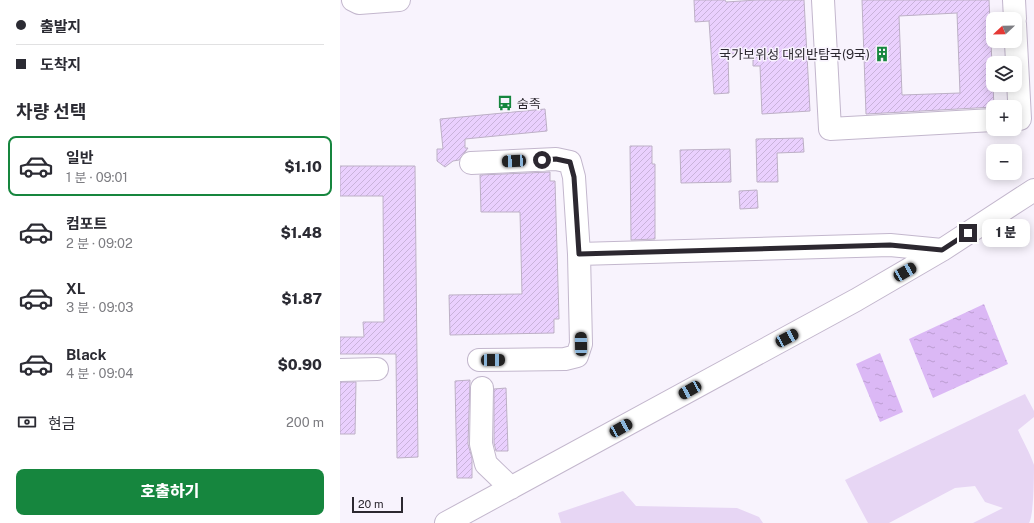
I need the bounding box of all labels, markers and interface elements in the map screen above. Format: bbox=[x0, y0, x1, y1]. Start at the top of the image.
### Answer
north arrow bbox=[986, 12, 1022, 48]
map controls bbox=[986, 12, 1022, 180]
text: 출발지 bbox=[40, 18, 81, 35]
building icon: 국가보위성 대외반탐국(9국) bbox=[873, 45, 891, 63]
place label: 국가보위성 대외반탐국(9국) bbox=[719, 47, 870, 62]
text: 도착지 bbox=[40, 56, 81, 73]
button: layers bbox=[986, 56, 1022, 92]
bus stop icon: 숨족 bbox=[496, 94, 514, 112]
place label: 숨족 bbox=[517, 96, 541, 111]
button: + bbox=[986, 100, 1022, 136]
text: 차량 선택 bbox=[16, 101, 86, 122]
button: − bbox=[986, 144, 1022, 180]
icon: car bbox=[18, 148, 54, 184]
text: 일반 bbox=[66, 149, 94, 166]
route start bbox=[533, 151, 551, 169]
car bbox=[502, 154, 526, 168]
text: $1.10 bbox=[284, 158, 322, 175]
text: 1 분 · 09:01 bbox=[66, 170, 128, 185]
icon: car bbox=[18, 214, 54, 250]
text: 컴포트 bbox=[66, 215, 107, 232]
callout: 1 분 bbox=[982, 219, 1030, 247]
text: $1.48 bbox=[280, 224, 322, 241]
route end bbox=[959, 224, 977, 242]
text: 1 분 bbox=[996, 225, 1016, 240]
text: 2 분 · 09:02 bbox=[66, 236, 133, 251]
car bbox=[892, 261, 918, 283]
icon: car bbox=[18, 280, 54, 316]
text: XL bbox=[66, 280, 85, 297]
text: $1.87 bbox=[281, 290, 322, 307]
text: 3 분 · 09:03 bbox=[66, 300, 134, 315]
car bbox=[774, 327, 800, 349]
car bbox=[575, 332, 587, 356]
icon: car bbox=[18, 346, 54, 382]
text: Black bbox=[66, 346, 106, 363]
car bbox=[481, 354, 505, 366]
text: $0.90 bbox=[277, 356, 322, 373]
text: 4 분 · 09:04 bbox=[66, 366, 134, 381]
car bbox=[677, 379, 703, 401]
icon: cash bbox=[16, 411, 38, 433]
text: 현금 bbox=[48, 415, 76, 432]
text: 200 m bbox=[286, 415, 324, 430]
car bbox=[608, 417, 634, 439]
button: 호출하기 bbox=[16, 469, 324, 515]
scale bar bbox=[352, 495, 403, 514]
text: 20 m bbox=[358, 498, 383, 510]

